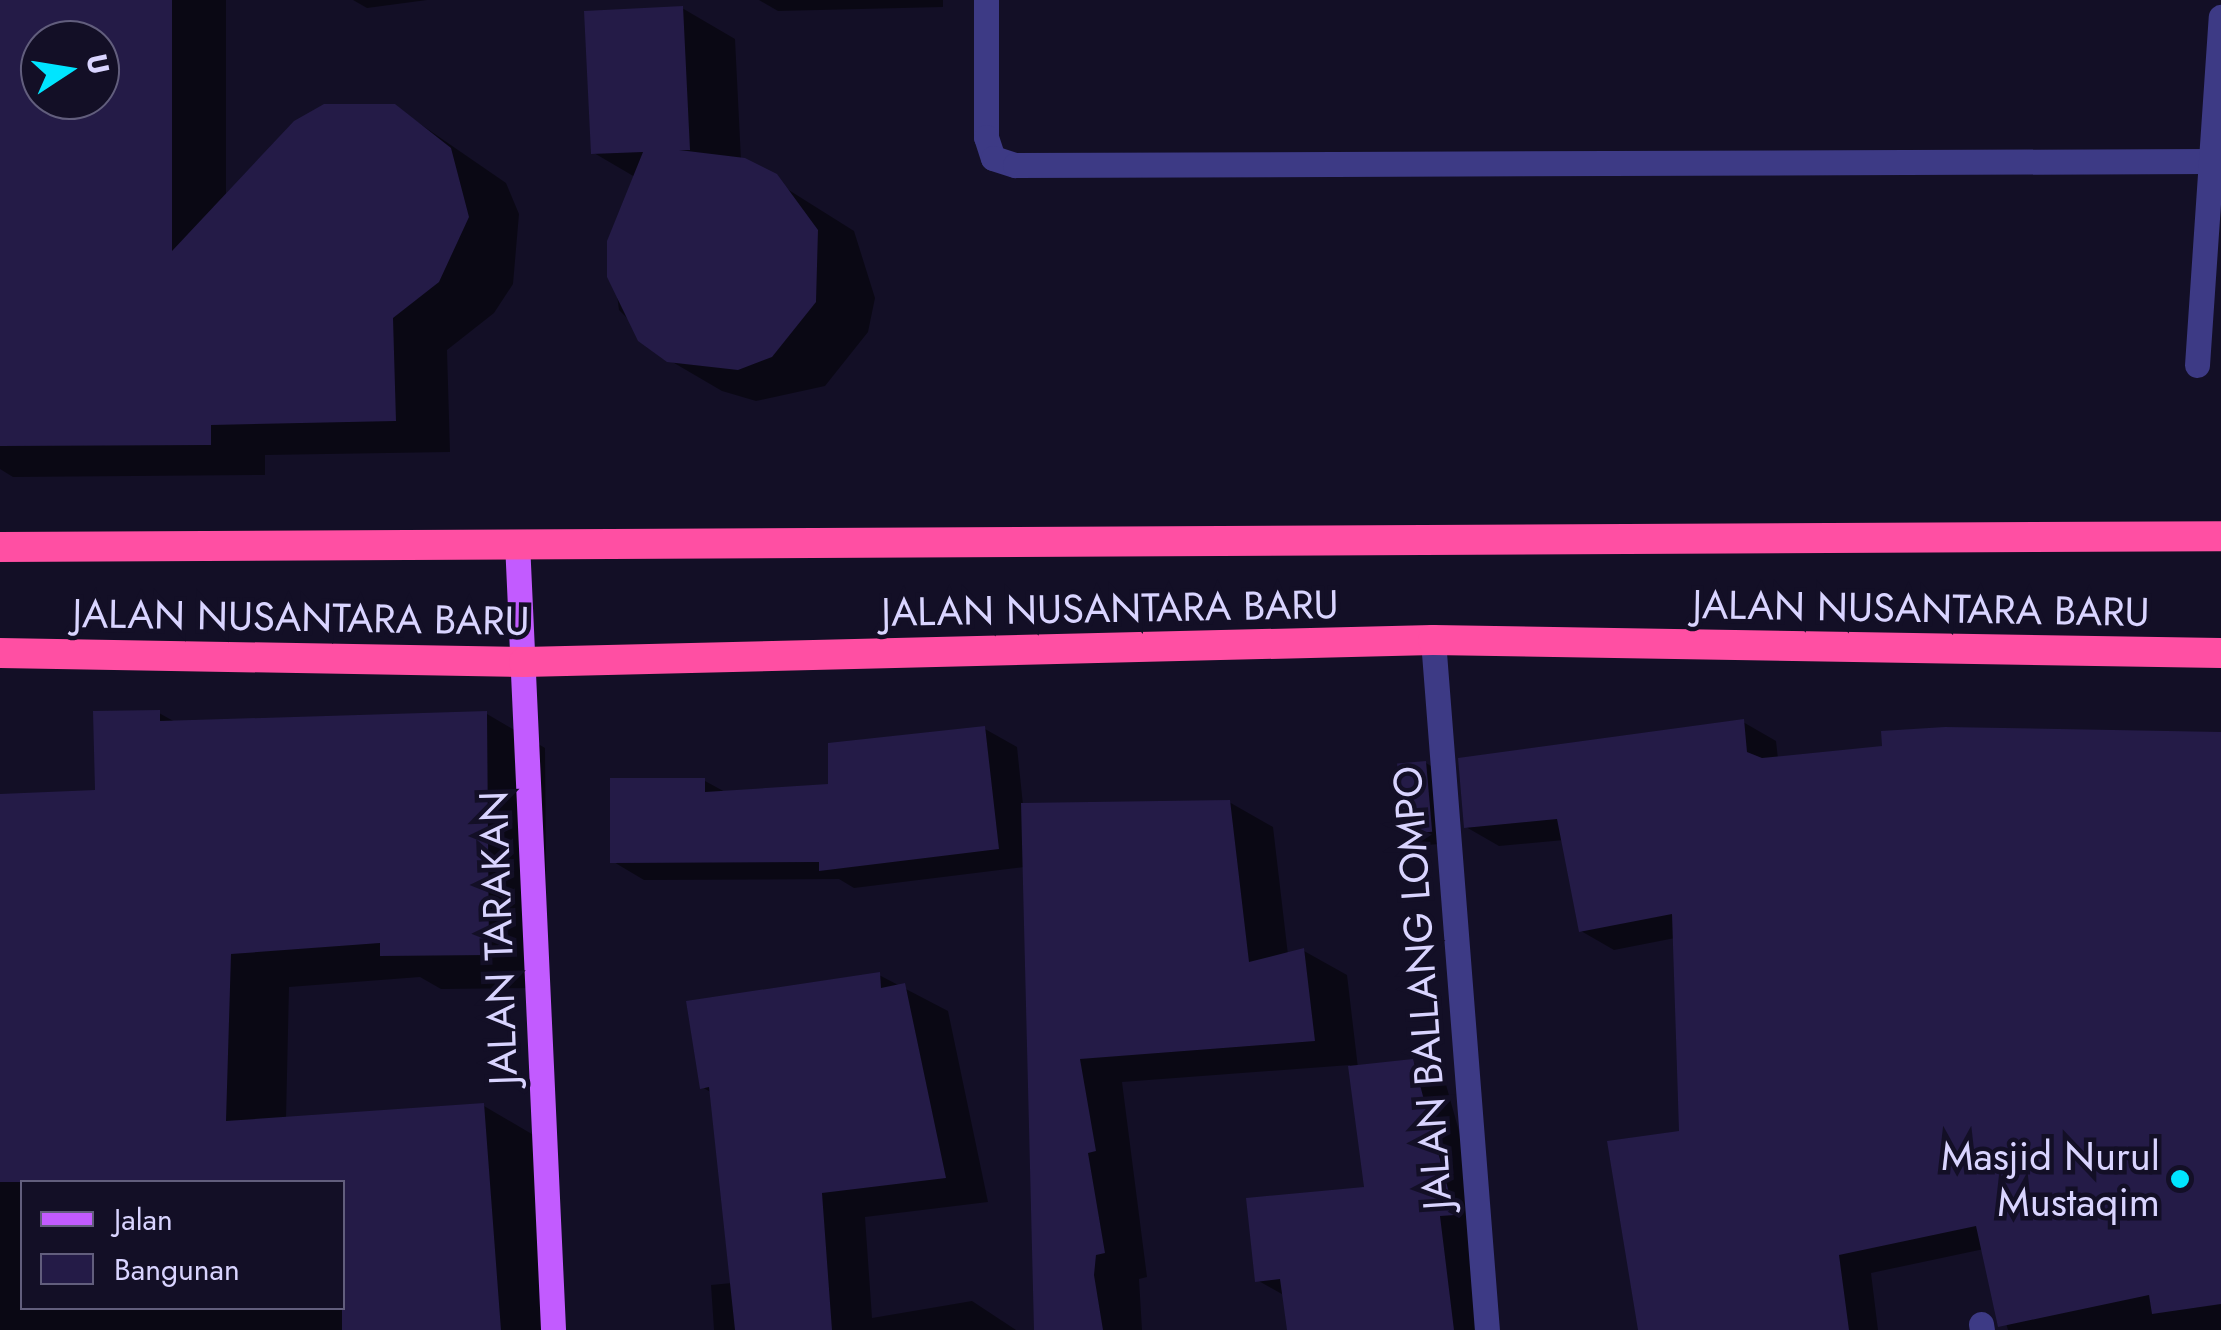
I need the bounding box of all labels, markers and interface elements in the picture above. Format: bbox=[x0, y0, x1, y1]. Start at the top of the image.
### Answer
north arrow bbox=[20, 20, 120, 120]
text: U bbox=[76, 50, 120, 78]
street label: JALAN NUSANTARA BARU bbox=[881, 580, 1339, 636]
street label: JALAN NUSANTARA BARU bbox=[1692, 580, 2150, 636]
street label: JALAN NUSANTARA BARU bbox=[72, 589, 530, 645]
street label: JALAN BALLANG LOMPO bbox=[1383, 765, 1461, 1211]
street label: JALAN TARAKAN bbox=[469, 790, 527, 1086]
place label: Masjid Nurul Mustaqim bbox=[1941, 1132, 2160, 1226]
marker: Masjid Nurul Mustaqim bbox=[2169, 1168, 2191, 1190]
legend bbox=[20, 1180, 345, 1310]
text: Jalan bbox=[114, 1198, 173, 1241]
text: Bangunan bbox=[114, 1248, 240, 1291]

